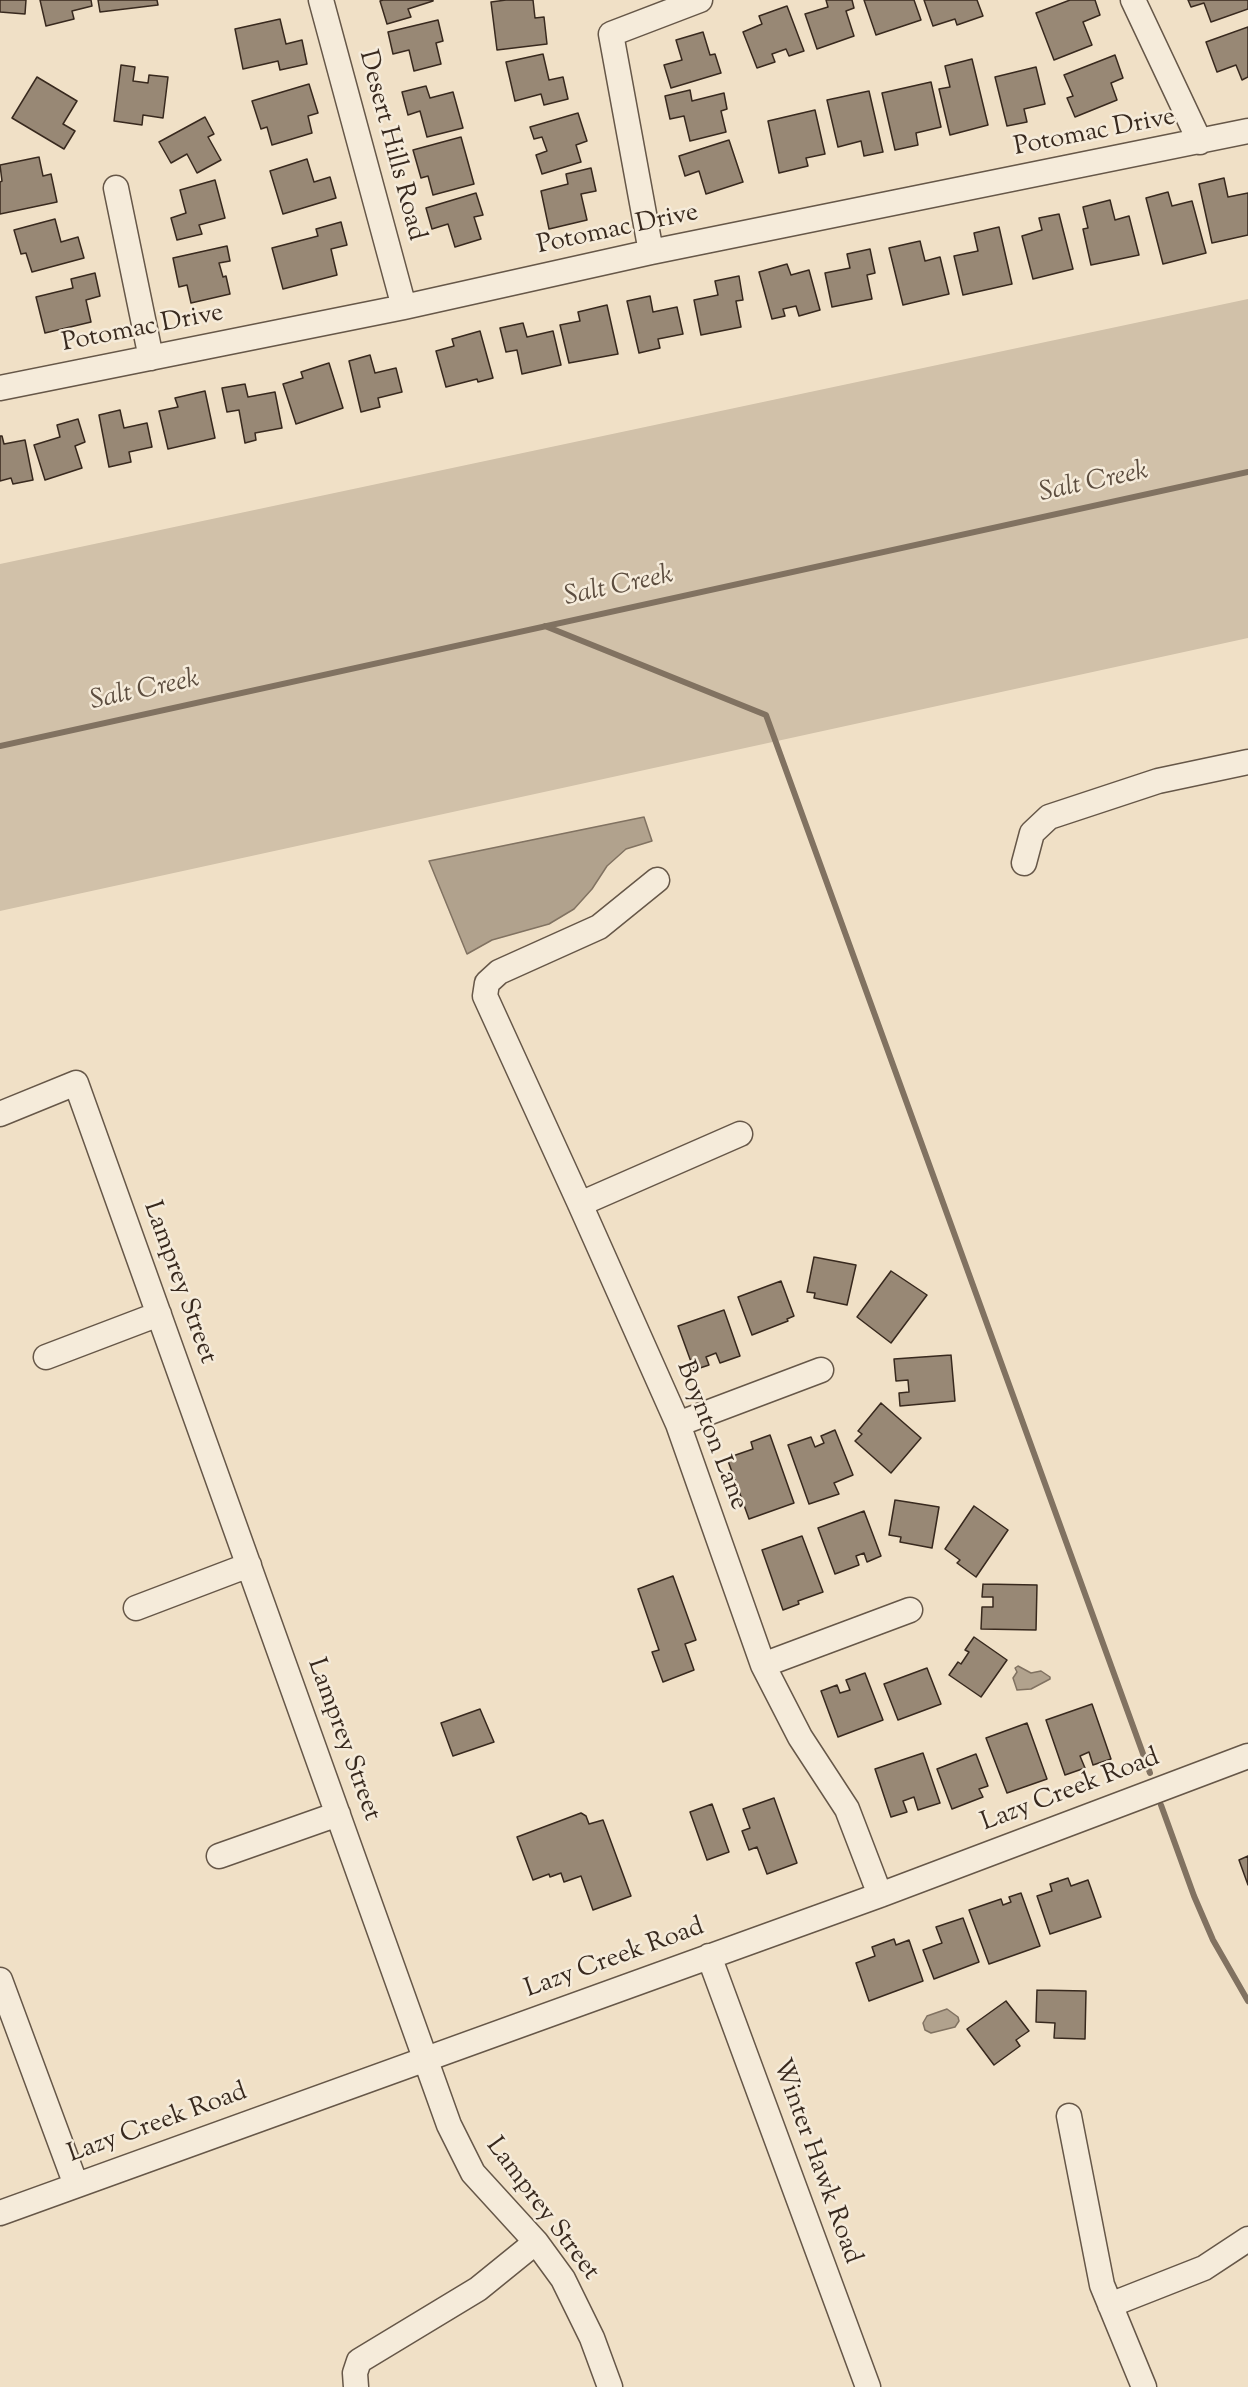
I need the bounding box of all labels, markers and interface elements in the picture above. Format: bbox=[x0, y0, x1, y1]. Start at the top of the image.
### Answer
street label: Desert Hills Road bbox=[350, 47, 430, 245]
street label: Potomac Drive bbox=[1012, 103, 1178, 165]
street label: Potomac Drive bbox=[535, 199, 701, 263]
street label: Potomac Drive bbox=[60, 299, 226, 361]
water label: Salt Creek bbox=[1037, 457, 1151, 511]
water label: Salt Creek bbox=[562, 561, 676, 615]
water label: Salt Creek bbox=[88, 665, 202, 719]
street label: Lamprey Street bbox=[134, 1198, 222, 1368]
street label: Boynton Lane bbox=[667, 1357, 753, 1515]
street label: Lamprey Street bbox=[298, 1655, 386, 1825]
street label: Lazy Creek Road bbox=[977, 1744, 1165, 1840]
street label: Lazy Creek Road bbox=[521, 1913, 709, 2007]
street label: Winter Hawk Road bbox=[763, 2055, 867, 2269]
street label: Lazy Creek Road bbox=[64, 2078, 252, 2172]
street label: Lamprey Street bbox=[477, 2133, 605, 2287]

